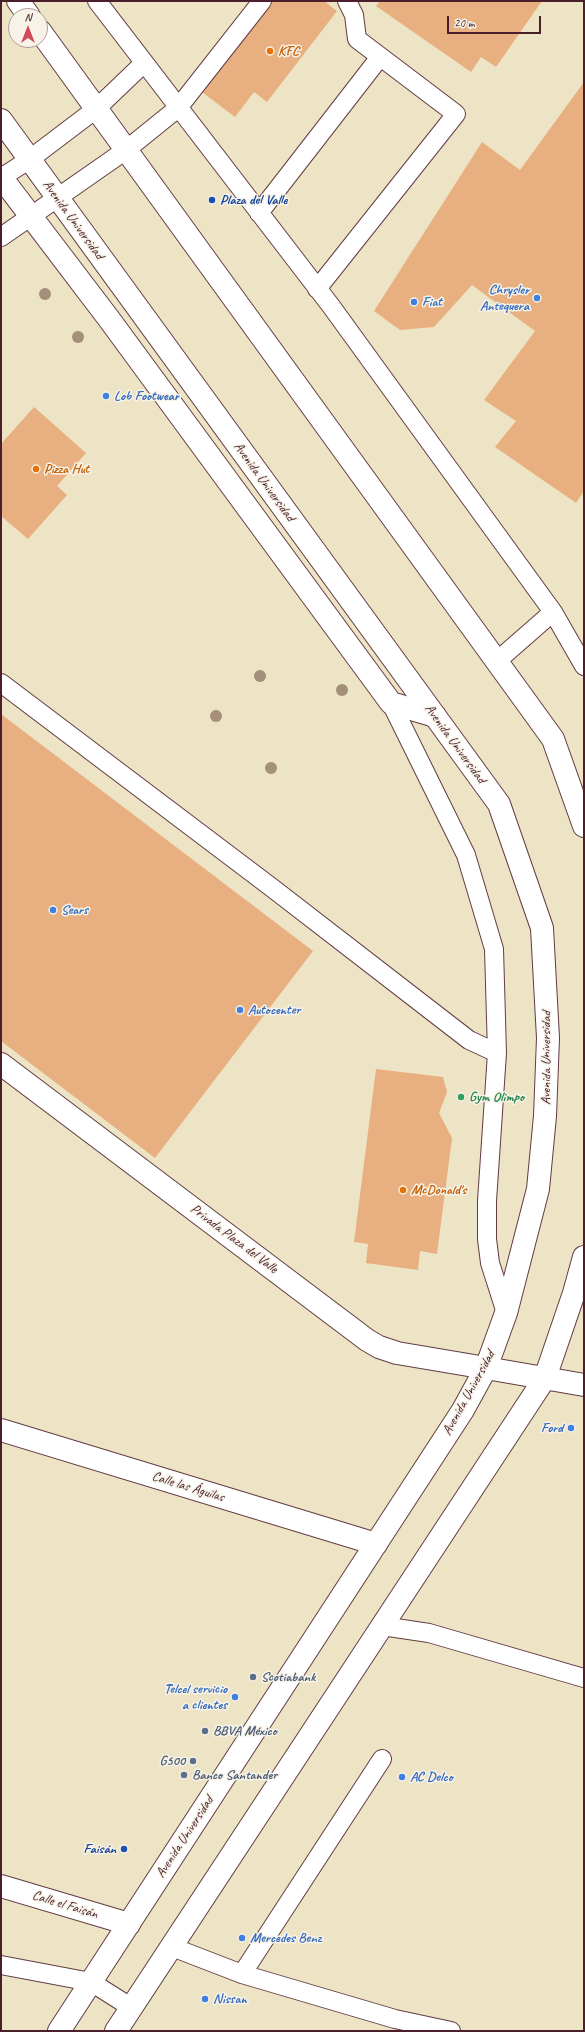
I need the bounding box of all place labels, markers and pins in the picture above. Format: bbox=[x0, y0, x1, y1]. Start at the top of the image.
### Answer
place label: KFC bbox=[278, 43, 299, 59]
marker: KFC bbox=[265, 46, 275, 56]
place label: Plaza del Valle bbox=[220, 192, 287, 208]
marker: Plaza del Valle bbox=[207, 195, 217, 205]
place label: Chrysler Antequera bbox=[480, 282, 529, 314]
marker: Chrysler Antequera bbox=[532, 293, 542, 303]
place label: Fiat bbox=[422, 294, 442, 310]
marker: Fiat bbox=[409, 297, 419, 307]
place label: Lob Footwear bbox=[114, 388, 179, 404]
marker: Lob Footwear bbox=[101, 391, 111, 401]
place label: Pizza Hut bbox=[44, 461, 89, 477]
marker: Pizza Hut bbox=[31, 464, 41, 474]
place label: Sears bbox=[61, 902, 88, 918]
marker: Sears bbox=[48, 905, 58, 915]
place label: Autocenter bbox=[248, 1002, 300, 1018]
marker: Autocenter bbox=[235, 1005, 245, 1015]
place label: Gym Olimpo bbox=[469, 1089, 524, 1105]
marker: Gym Olimpo bbox=[456, 1092, 466, 1102]
place label: McDonald's bbox=[411, 1182, 466, 1198]
marker: McDonald's bbox=[398, 1185, 408, 1195]
place label: Ford bbox=[541, 1420, 563, 1436]
marker: Ford bbox=[566, 1423, 576, 1433]
place label: Scotiabank bbox=[261, 1669, 315, 1685]
marker: Scotiabank bbox=[248, 1672, 258, 1682]
place label: Telcel servicio a clientes bbox=[164, 1681, 227, 1714]
marker: Telcel servicio a clientes bbox=[230, 1692, 240, 1702]
place label: BBVA México bbox=[213, 1723, 277, 1739]
marker: BBVA México bbox=[200, 1726, 210, 1736]
place label: G500 bbox=[159, 1753, 185, 1769]
marker: G500 bbox=[188, 1756, 198, 1766]
place label: Banco Santander bbox=[192, 1767, 277, 1783]
place label: AC Delco bbox=[410, 1769, 453, 1785]
marker: Banco Santander bbox=[179, 1770, 189, 1780]
marker: AC Delco bbox=[397, 1772, 407, 1782]
place label: Faisán bbox=[83, 1841, 116, 1857]
marker: Faisán bbox=[119, 1844, 129, 1854]
place label: Mercedes Benz bbox=[250, 1930, 321, 1946]
marker: Mercedes Benz bbox=[237, 1933, 247, 1943]
place label: Nissan bbox=[213, 1991, 247, 2007]
marker: Nissan bbox=[200, 1994, 210, 2004]

